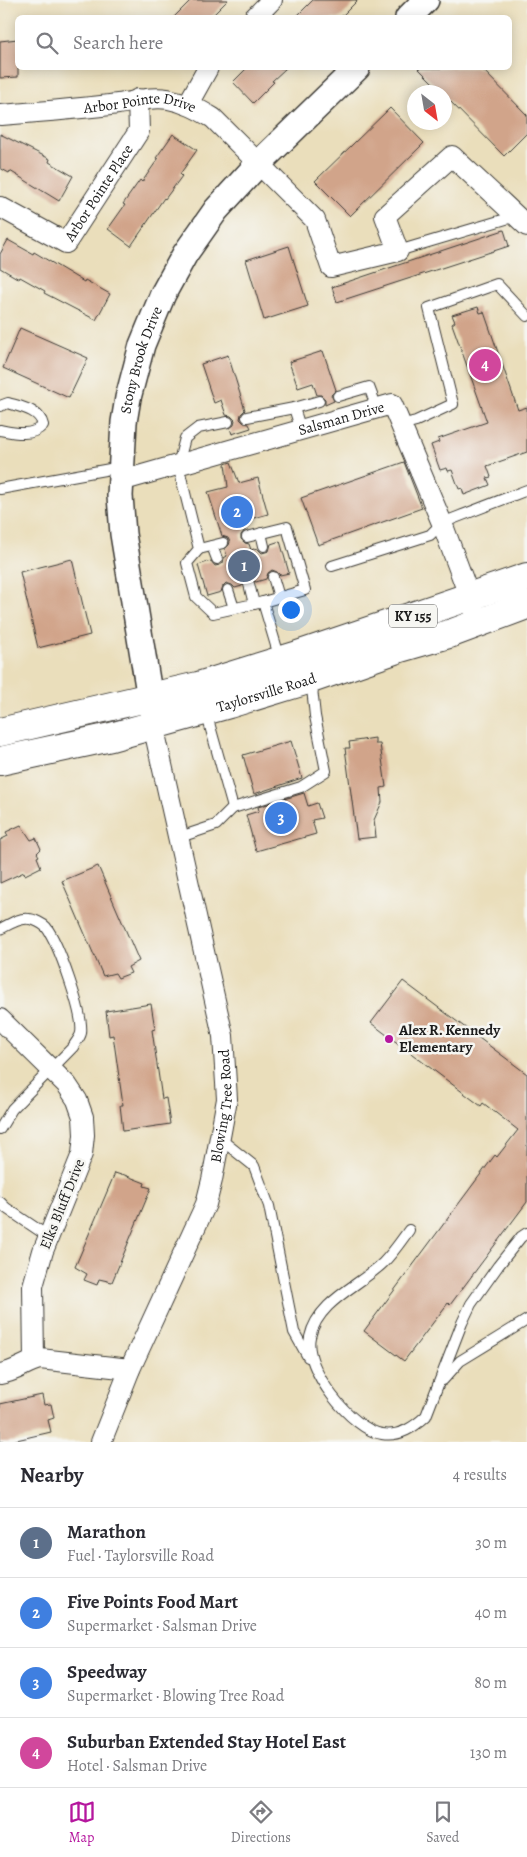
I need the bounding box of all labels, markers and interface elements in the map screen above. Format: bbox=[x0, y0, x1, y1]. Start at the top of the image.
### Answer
search box bbox=[15, 15, 512, 70]
icon: search bbox=[33, 29, 61, 57]
text: Search here bbox=[73, 30, 163, 56]
north arrow bbox=[407, 85, 452, 130]
street label: Arbor Pointe Drive bbox=[82, 88, 200, 118]
street label: Arbor Pointe Place bbox=[59, 140, 138, 246]
street label: Stony Brook Drive bbox=[116, 303, 167, 415]
pin: 4 bbox=[469, 346, 501, 384]
street label: Salsman Drive bbox=[296, 397, 387, 440]
pin: 2 bbox=[221, 493, 253, 531]
pin: 1 bbox=[228, 547, 260, 585]
your location bbox=[278, 597, 304, 623]
road number: KY 155 bbox=[389, 604, 437, 628]
street label: Taylorsville Road bbox=[214, 668, 320, 717]
pin: 3 bbox=[265, 799, 297, 837]
place label: Alex R. Kennedy Elementary bbox=[398, 1020, 501, 1057]
marker: Alex R. Kennedy Elementary bbox=[383, 1033, 395, 1045]
street label: Blowing Tree Road bbox=[205, 1048, 237, 1164]
street label: Elks Bluff Drive bbox=[35, 1156, 89, 1252]
text: Nearby bbox=[20, 1461, 83, 1489]
text: 4 results bbox=[453, 1464, 507, 1486]
text: Marathon bbox=[67, 1519, 146, 1545]
text: 1 bbox=[33, 1532, 39, 1554]
text: 30 m bbox=[475, 1532, 507, 1554]
text: Fuel · Taylorsville Road bbox=[67, 1545, 214, 1567]
text: Five Points Food Mart bbox=[67, 1589, 238, 1615]
text: 2 bbox=[32, 1602, 40, 1624]
text: 40 m bbox=[475, 1602, 507, 1624]
text: Supermarket · Salsman Drive bbox=[67, 1615, 257, 1637]
text: Speedway bbox=[67, 1659, 147, 1685]
text: 3 bbox=[33, 1672, 39, 1694]
text: 80 m bbox=[474, 1672, 507, 1694]
text: Supermarket · Blowing Tree Road bbox=[67, 1685, 284, 1707]
text: Suburban Extended Stay Hotel East bbox=[67, 1729, 346, 1755]
text: 4 bbox=[32, 1742, 40, 1764]
text: 130 m bbox=[470, 1742, 507, 1764]
text: Hotel · Salsman Drive bbox=[67, 1755, 207, 1777]
tab: Map bbox=[68, 1798, 96, 1847]
tab: Directions bbox=[231, 1798, 291, 1847]
tab: Saved bbox=[426, 1798, 459, 1847]

